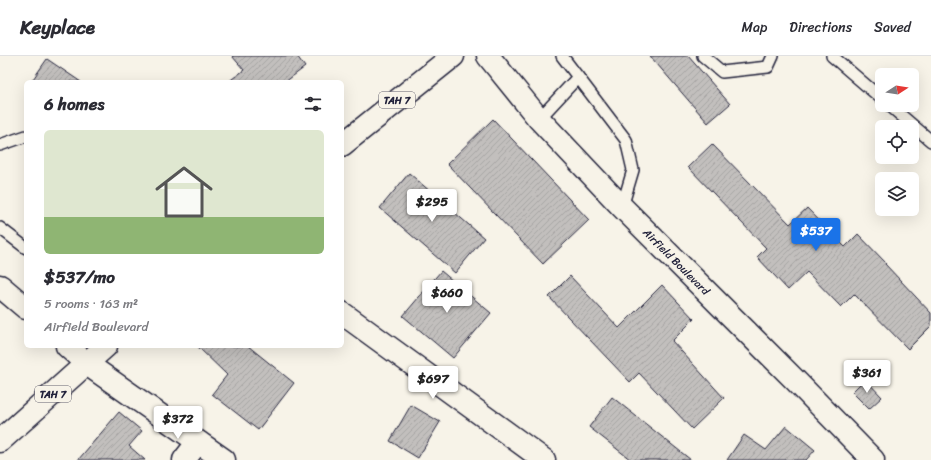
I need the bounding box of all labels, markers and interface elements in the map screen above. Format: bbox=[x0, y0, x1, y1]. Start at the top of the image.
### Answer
text: Keyplace bbox=[20, 11, 95, 44]
text: Map bbox=[741, 15, 767, 40]
text: Directions bbox=[789, 15, 852, 40]
text: Saved bbox=[874, 15, 911, 40]
north arrow bbox=[875, 68, 919, 112]
map controls bbox=[875, 68, 919, 216]
text: 6 homes bbox=[44, 89, 104, 119]
road number: TAH 7 bbox=[379, 92, 415, 108]
icon: filters bbox=[302, 93, 324, 115]
button: locate bbox=[875, 120, 919, 164]
icon: home bbox=[148, 156, 220, 228]
button: layers bbox=[875, 172, 919, 216]
pin: $295 bbox=[408, 189, 456, 223]
text: $295 bbox=[416, 190, 448, 213]
pin: $537 bbox=[792, 218, 840, 252]
text: $537 bbox=[800, 219, 832, 242]
street label: Airfield Boulevard bbox=[637, 223, 715, 301]
text: $537/mo bbox=[44, 262, 115, 292]
pin: $660 bbox=[423, 280, 471, 314]
text: $660 bbox=[431, 281, 463, 304]
text: 5 rooms · 163 m² bbox=[44, 292, 138, 315]
text: Airfield Boulevard bbox=[44, 315, 148, 338]
pin: $361 bbox=[843, 360, 891, 394]
text: $361 bbox=[853, 361, 881, 384]
pin: $697 bbox=[409, 366, 457, 400]
text: $697 bbox=[417, 367, 449, 390]
road number: TAH 7 bbox=[35, 386, 71, 402]
pin: $372 bbox=[154, 406, 202, 440]
text: $372 bbox=[163, 407, 193, 430]

